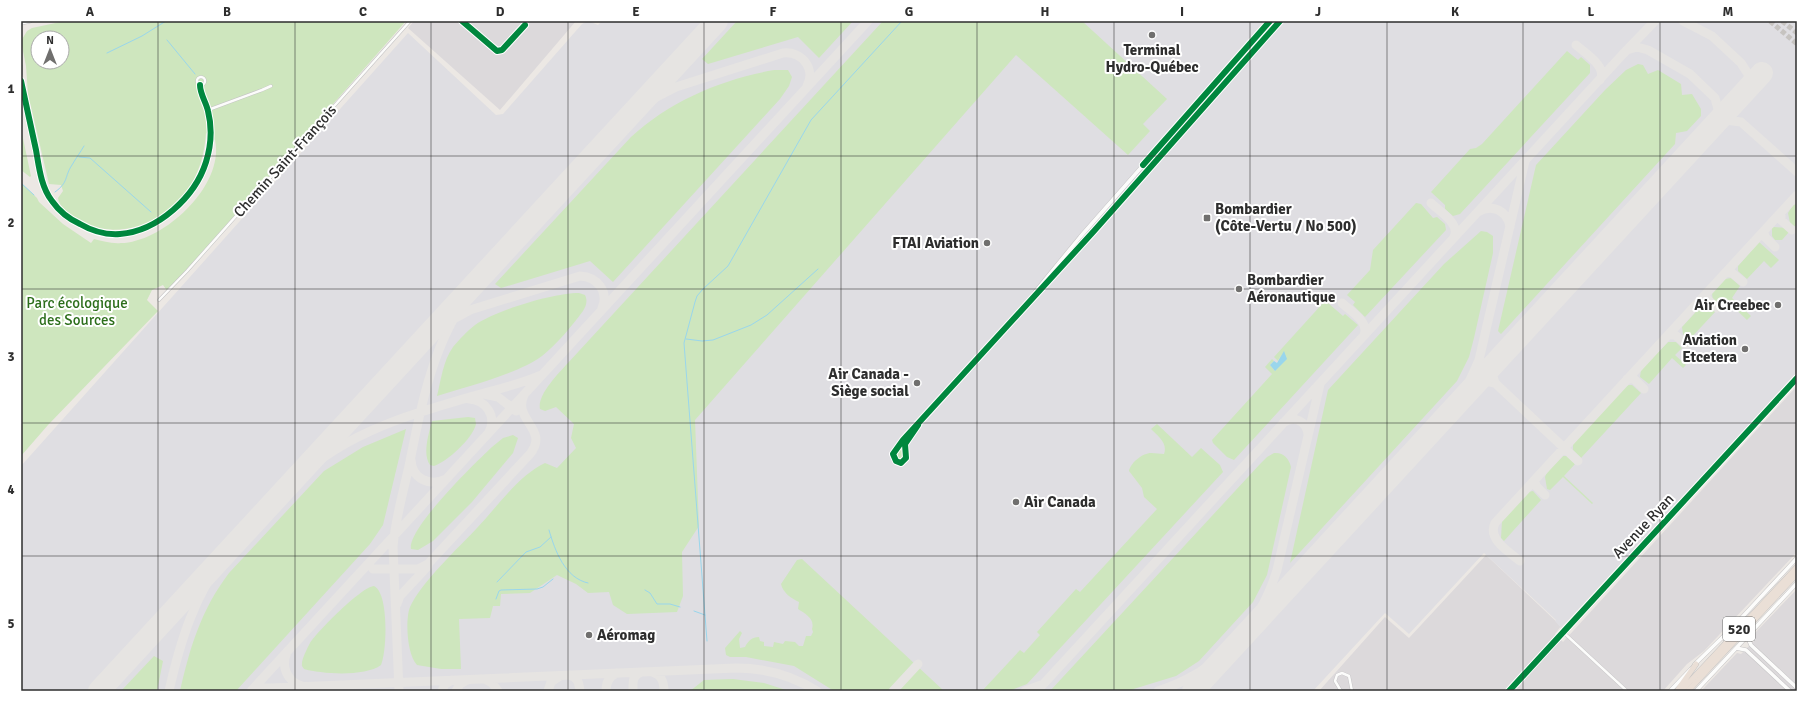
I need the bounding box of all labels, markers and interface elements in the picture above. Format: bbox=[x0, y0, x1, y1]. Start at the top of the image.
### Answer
text: A bbox=[86, 4, 95, 20]
text: B bbox=[223, 4, 231, 20]
text: C bbox=[359, 4, 367, 20]
text: D bbox=[496, 4, 505, 20]
text: E bbox=[632, 4, 640, 20]
text: F bbox=[770, 4, 777, 20]
text: G bbox=[905, 4, 913, 20]
text: H bbox=[1041, 4, 1049, 20]
text: I bbox=[1180, 4, 1184, 20]
text: J bbox=[1315, 4, 1321, 20]
text: K bbox=[1451, 4, 1459, 20]
text: L bbox=[1588, 4, 1595, 20]
text: M bbox=[1723, 4, 1734, 20]
north arrow bbox=[30, 30, 70, 70]
marker: Terminal Hydro-Québec bbox=[1147, 30, 1157, 40]
text: N bbox=[46, 34, 54, 47]
place label: Terminal Hydro-Québec bbox=[1105, 41, 1199, 76]
text: 1 bbox=[7, 81, 15, 97]
street label: Chemin Saint-François bbox=[230, 101, 341, 221]
place label: Bombardier (Côte-Vertu / No 500) bbox=[1215, 200, 1357, 235]
marker: Bombardier (Côte-Vertu / No 500) bbox=[1202, 213, 1212, 223]
text: 2 bbox=[7, 215, 15, 231]
place label: FTAI Aviation bbox=[892, 234, 979, 252]
marker: FTAI Aviation bbox=[982, 238, 992, 248]
place label: Bombardier Aéronautique bbox=[1247, 271, 1335, 306]
marker: Bombardier Aéronautique bbox=[1234, 284, 1244, 294]
park label: Parc écologique des Sources bbox=[26, 294, 128, 329]
place label: Air Creebec bbox=[1694, 296, 1770, 314]
marker: Air Creebec bbox=[1773, 300, 1783, 310]
place label: Aviation Etcetera bbox=[1682, 331, 1737, 366]
marker: Aviation Etcetera bbox=[1740, 344, 1750, 354]
text: 3 bbox=[7, 349, 15, 365]
place label: Air Canada - Siège social bbox=[828, 365, 909, 400]
marker: Air Canada - Siège social bbox=[912, 378, 922, 388]
text: 4 bbox=[7, 482, 15, 498]
street label: Avenue Ryan bbox=[1609, 490, 1677, 562]
place label: Air Canada bbox=[1024, 493, 1096, 511]
marker: Air Canada bbox=[1011, 497, 1021, 507]
text: 5 bbox=[7, 616, 15, 632]
road number: 520 bbox=[1723, 617, 1755, 641]
place label: Aéromag bbox=[597, 626, 655, 644]
marker: Aéromag bbox=[584, 630, 594, 640]

